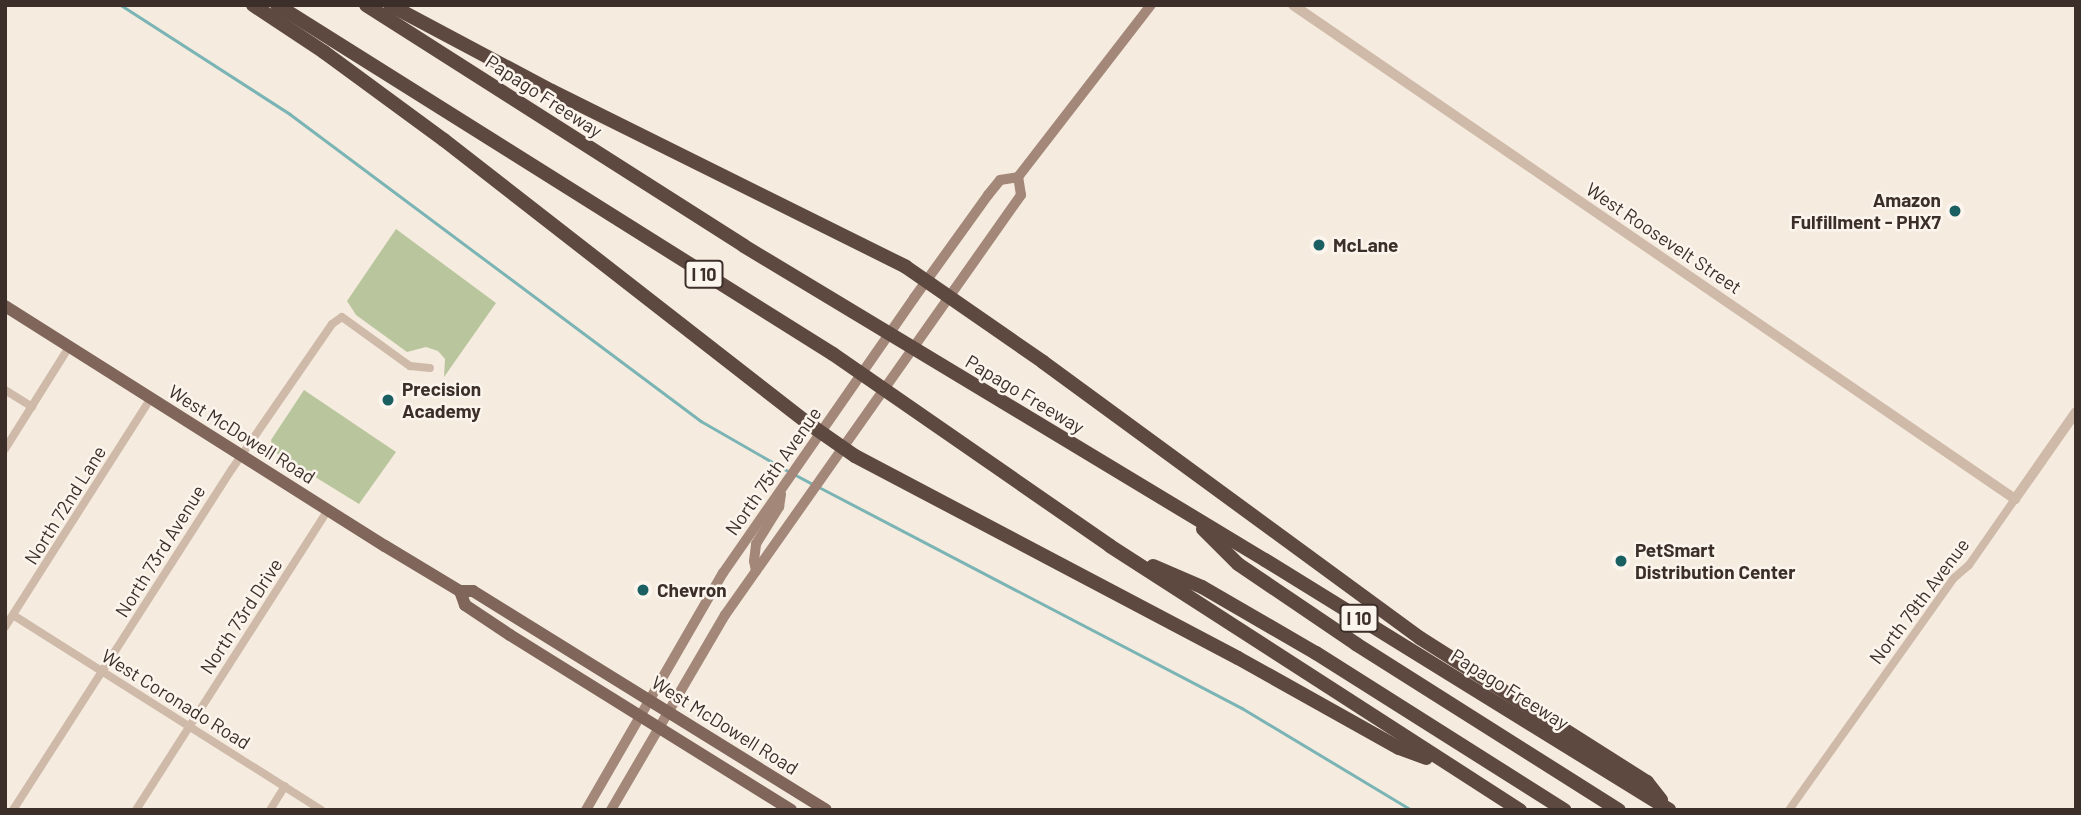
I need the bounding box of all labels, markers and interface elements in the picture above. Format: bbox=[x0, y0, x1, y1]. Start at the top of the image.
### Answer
street label: Papago Freeway bbox=[481, 50, 607, 142]
street label: West Roosevelt Street bbox=[1582, 177, 1746, 299]
place label: Amazon Fulfillment - PHX7 bbox=[1791, 189, 1941, 233]
marker: Amazon Fulfillment - PHX7 bbox=[1947, 203, 1963, 219]
place label: McLane bbox=[1333, 234, 1398, 256]
marker: McLane bbox=[1311, 237, 1327, 253]
road number: I 10 bbox=[683, 260, 725, 288]
street label: Papago Freeway bbox=[961, 350, 1089, 438]
place label: Precision Academy bbox=[402, 378, 481, 422]
street label: West McDowell Road bbox=[164, 380, 320, 488]
marker: Precision Academy bbox=[380, 392, 396, 408]
street label: North 75th Avenue bbox=[720, 402, 826, 540]
street label: North 72nd Lane bbox=[19, 441, 111, 569]
street label: North 73rd Avenue bbox=[110, 481, 210, 621]
street label: North 79th Avenue bbox=[1864, 534, 1974, 668]
place label: PetSmart Distribution Center bbox=[1635, 539, 1795, 583]
marker: PetSmart Distribution Center bbox=[1613, 553, 1629, 569]
street label: North 73rd Drive bbox=[195, 554, 287, 678]
place label: Chevron bbox=[657, 579, 727, 601]
marker: Chevron bbox=[635, 582, 651, 598]
road number: I 10 bbox=[1338, 604, 1380, 632]
street label: West Coronado Road bbox=[97, 644, 255, 754]
street label: Papago Freeway bbox=[1447, 644, 1573, 734]
street label: West McDowell Road bbox=[647, 671, 803, 779]

